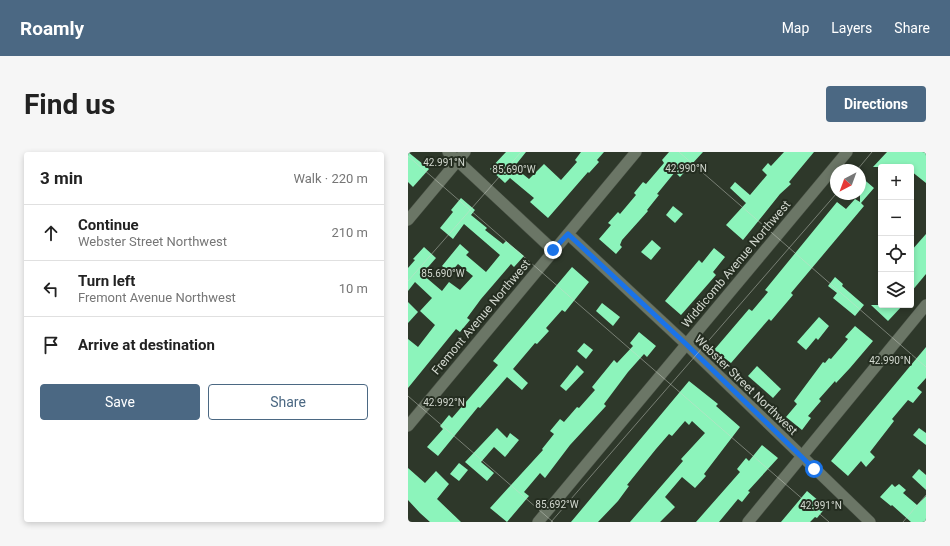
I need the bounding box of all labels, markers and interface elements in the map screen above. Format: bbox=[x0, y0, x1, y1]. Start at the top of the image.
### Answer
text: Roamly bbox=[20, 17, 84, 40]
text: Map bbox=[782, 20, 809, 36]
text: Layers bbox=[831, 20, 872, 36]
text: Share bbox=[894, 20, 930, 36]
button: Directions bbox=[826, 86, 926, 122]
text: Find us bbox=[24, 88, 115, 121]
text: 42.991°N bbox=[423, 157, 465, 168]
text: 42.990°N bbox=[665, 163, 707, 174]
text: 85.690°W bbox=[492, 164, 536, 175]
north arrow bbox=[830, 164, 866, 200]
map controls bbox=[878, 164, 914, 308]
button: + bbox=[878, 164, 914, 200]
text: 3 min bbox=[40, 168, 83, 188]
text: Walk · 220 m bbox=[293, 171, 368, 186]
street label: Widdicomb Avenue Northwest bbox=[679, 198, 793, 330]
button: − bbox=[878, 200, 914, 236]
text: Continue bbox=[78, 216, 139, 234]
icon: ahead bbox=[40, 222, 62, 244]
text: 210 m bbox=[331, 225, 368, 240]
text: Webster Street Northwest bbox=[78, 234, 227, 249]
button: locate bbox=[878, 236, 914, 272]
route end bbox=[544, 241, 562, 259]
street label: Fremont Avenue Northwest bbox=[429, 257, 533, 377]
text: 85.690°W bbox=[421, 268, 465, 279]
text: Turn left bbox=[78, 272, 135, 290]
button: layers bbox=[878, 272, 914, 308]
icon: left bbox=[40, 278, 62, 300]
text: 10 m bbox=[339, 281, 368, 296]
text: Fremont Avenue Northwest bbox=[78, 290, 236, 305]
street label: Webster Street Northwest bbox=[692, 332, 800, 438]
icon: arrive bbox=[40, 334, 62, 356]
text: Arrive at destination bbox=[78, 336, 215, 354]
text: 42.990°N bbox=[869, 355, 911, 366]
button: Save bbox=[40, 384, 200, 420]
button: Share bbox=[208, 384, 368, 420]
text: 42.992°N bbox=[423, 397, 465, 408]
route start bbox=[805, 460, 823, 478]
text: 85.692°W bbox=[535, 499, 579, 510]
text: 42.991°N bbox=[800, 500, 842, 511]

